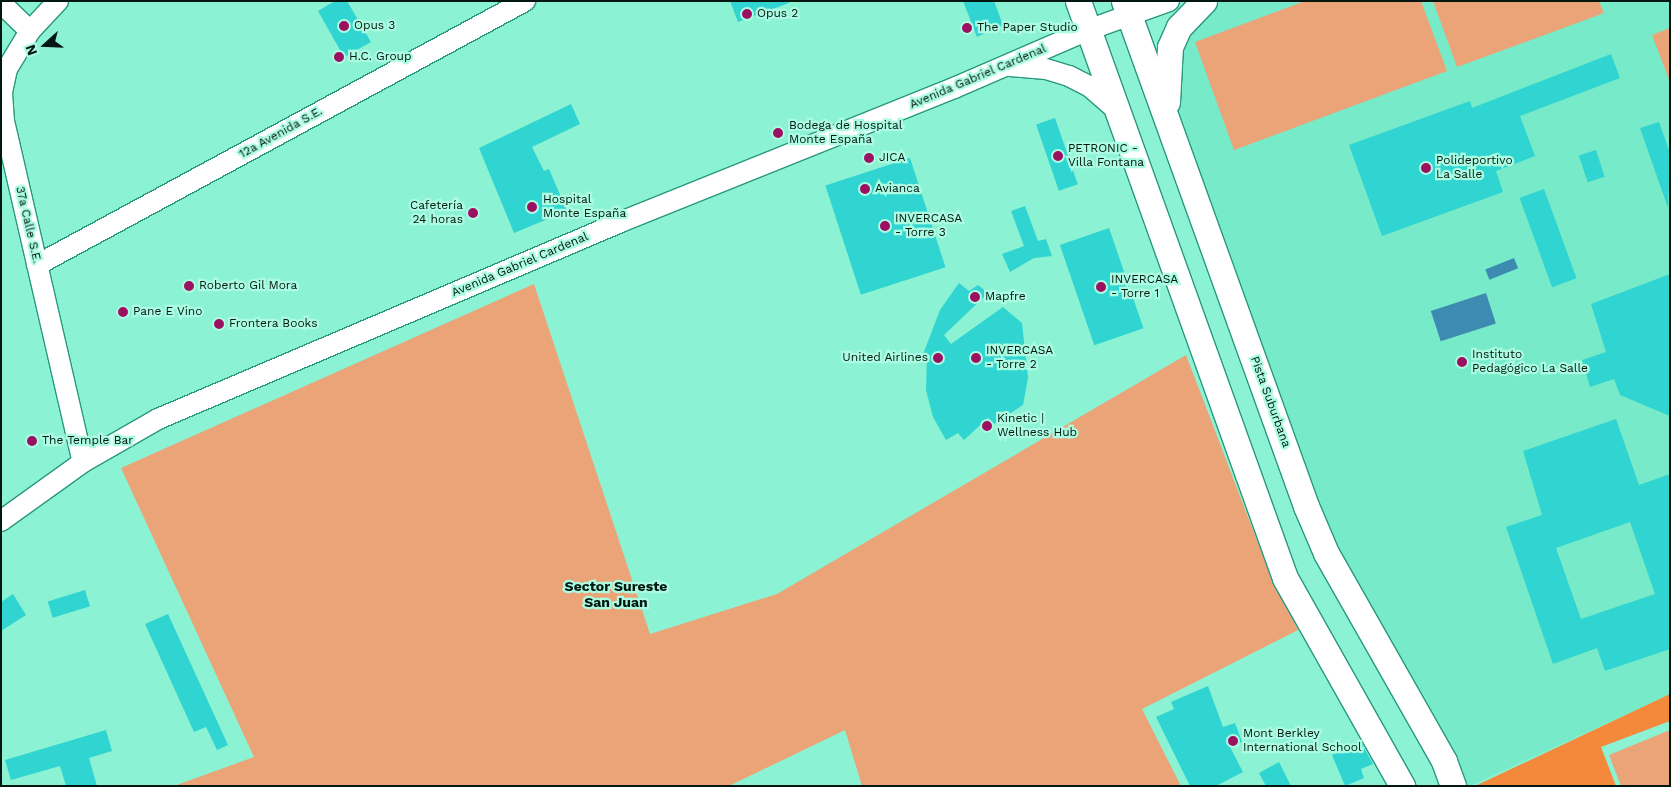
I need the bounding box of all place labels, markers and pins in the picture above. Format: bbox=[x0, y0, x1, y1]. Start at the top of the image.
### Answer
place label: Opus 2 bbox=[757, 7, 798, 21]
marker: Opus 2 bbox=[741, 8, 753, 20]
place label: Opus 3 bbox=[354, 19, 395, 33]
marker: Opus 3 bbox=[338, 20, 350, 32]
place label: The Paper Studio bbox=[977, 21, 1078, 35]
marker: The Paper Studio bbox=[961, 22, 973, 34]
place label: H.C. Group bbox=[349, 50, 412, 64]
marker: H.C. Group bbox=[333, 51, 345, 63]
place label: Bodega de Hospital Monte España bbox=[789, 119, 903, 147]
marker: Bodega de Hospital Monte España bbox=[771, 126, 785, 140]
place label: PETRONIC - Villa Fontana bbox=[1068, 142, 1144, 170]
marker: PETRONIC - Villa Fontana bbox=[1052, 150, 1064, 162]
place label: JICA bbox=[879, 151, 905, 165]
marker: JICA bbox=[863, 152, 875, 164]
place label: Polideportivo La Salle bbox=[1436, 154, 1513, 182]
marker: Polideportivo La Salle bbox=[1420, 162, 1432, 174]
place label: Avianca bbox=[875, 182, 920, 196]
marker: Avianca bbox=[859, 183, 871, 195]
place label: Hospital Monte España bbox=[543, 193, 626, 221]
place label: Cafetería 24 horas bbox=[410, 199, 463, 227]
marker: Hospital Monte España bbox=[525, 200, 539, 214]
marker: Cafetería 24 horas bbox=[467, 207, 479, 219]
place label: INVERCASA - Torre 3 bbox=[895, 212, 962, 240]
marker: INVERCASA - Torre 3 bbox=[879, 220, 891, 232]
place label: INVERCASA - Torre 1 bbox=[1111, 273, 1178, 301]
place label: Roberto Gil Mora bbox=[199, 279, 298, 293]
marker: Roberto Gil Mora bbox=[183, 280, 195, 292]
marker: INVERCASA - Torre 1 bbox=[1095, 281, 1107, 293]
place label: Mapfre bbox=[985, 290, 1026, 304]
marker: Mapfre bbox=[969, 291, 981, 303]
place label: Pane E Vino bbox=[133, 305, 203, 319]
marker: Pane E Vino bbox=[117, 306, 129, 318]
place label: Frontera Books bbox=[229, 317, 318, 331]
marker: Frontera Books bbox=[213, 318, 225, 330]
place label: INVERCASA - Torre 2 bbox=[986, 344, 1053, 372]
place label: Instituto Pedagógico La Salle bbox=[1472, 348, 1588, 376]
place label: United Airlines bbox=[842, 351, 928, 365]
marker: United Airlines bbox=[932, 352, 944, 364]
marker: INVERCASA - Torre 2 bbox=[970, 352, 982, 364]
marker: Instituto Pedagógico La Salle bbox=[1456, 356, 1468, 368]
place label: Kinetic | Wellness Hub bbox=[997, 412, 1077, 440]
marker: Kinetic | Wellness Hub bbox=[981, 420, 993, 432]
place label: The Temple Bar bbox=[42, 434, 133, 448]
marker: The Temple Bar bbox=[26, 435, 38, 447]
place label: Mont Berkley International School bbox=[1243, 727, 1362, 755]
marker: Mont Berkley International School bbox=[1227, 735, 1239, 747]

